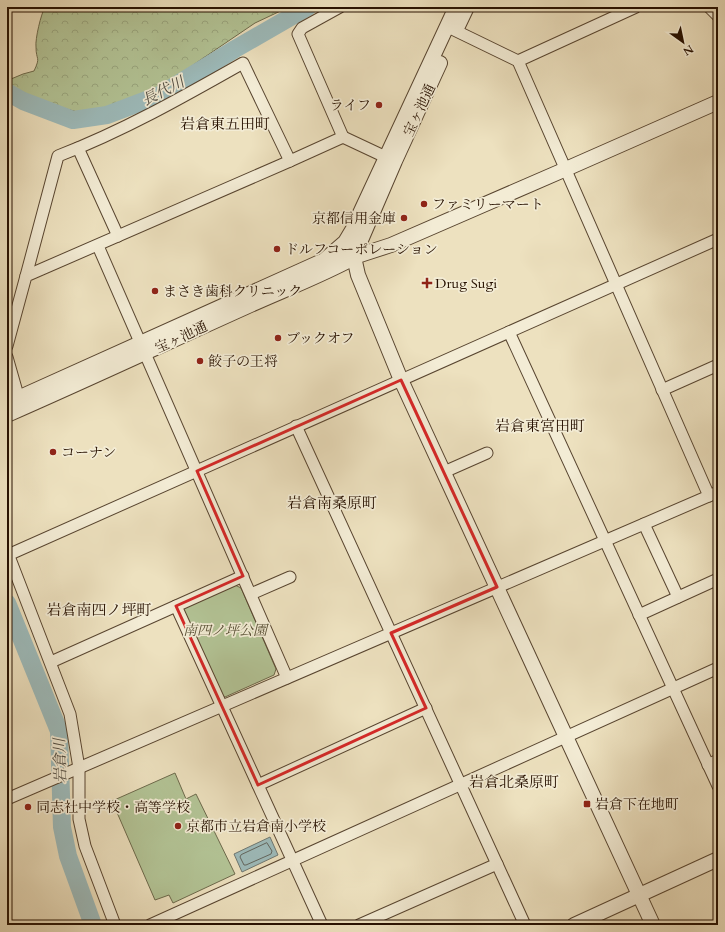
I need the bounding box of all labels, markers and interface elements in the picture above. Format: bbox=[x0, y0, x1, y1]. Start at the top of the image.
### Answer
north arrow bbox=[663, 22, 703, 62]
text: N bbox=[680, 41, 696, 59]
water label: 長代川 bbox=[138, 71, 189, 110]
street label: 宝ヶ池通 bbox=[399, 81, 440, 140]
place label: ライフ bbox=[330, 96, 371, 115]
marker: ライフ bbox=[374, 100, 384, 110]
district label: 岩倉東五田町 bbox=[180, 114, 270, 134]
place label: ファミリーマート bbox=[432, 195, 544, 214]
marker: ファミリーマート bbox=[419, 199, 429, 209]
place label: 京都信用金庫 bbox=[312, 209, 396, 228]
marker: 京都信用金庫 bbox=[399, 213, 409, 223]
place label: ドルフコーポレーション bbox=[285, 240, 438, 259]
marker: ドルフコーポレーション bbox=[272, 244, 282, 254]
place label: Drug Sugi bbox=[435, 274, 497, 293]
marker: Drug Sugi bbox=[422, 278, 432, 288]
place label: まさき歯科クリニック bbox=[163, 282, 302, 301]
marker: まさき歯科クリニック bbox=[150, 286, 160, 296]
street label: 宝ヶ池通 bbox=[152, 317, 211, 358]
place label: ブックオフ bbox=[286, 329, 355, 348]
marker: ブックオフ bbox=[273, 333, 283, 343]
place label: 餃子の王将 bbox=[208, 352, 278, 371]
marker: 餃子の王将 bbox=[195, 356, 205, 366]
district label: 岩倉東宮田町 bbox=[495, 416, 585, 436]
place label: コーナン bbox=[61, 443, 116, 462]
marker: コーナン bbox=[48, 447, 58, 457]
district label: 岩倉南桑原町 bbox=[287, 493, 377, 513]
district label: 岩倉南四ノ坪町 bbox=[46, 600, 152, 620]
park label: 南四ノ坪公園 bbox=[183, 621, 269, 640]
water label: 岩倉川 bbox=[49, 736, 71, 784]
district label: 岩倉北桑原町 bbox=[469, 772, 559, 792]
place label: 岩倉下在地町 bbox=[595, 795, 679, 814]
place label: 同志社中学校・高等学校 bbox=[36, 798, 190, 817]
marker: 岩倉下在地町 bbox=[582, 799, 592, 809]
marker: 同志社中学校・高等学校 bbox=[23, 802, 33, 812]
place label: 京都市立岩倉南小学校 bbox=[186, 817, 326, 836]
marker: 京都市立岩倉南小学校 bbox=[173, 821, 183, 831]

